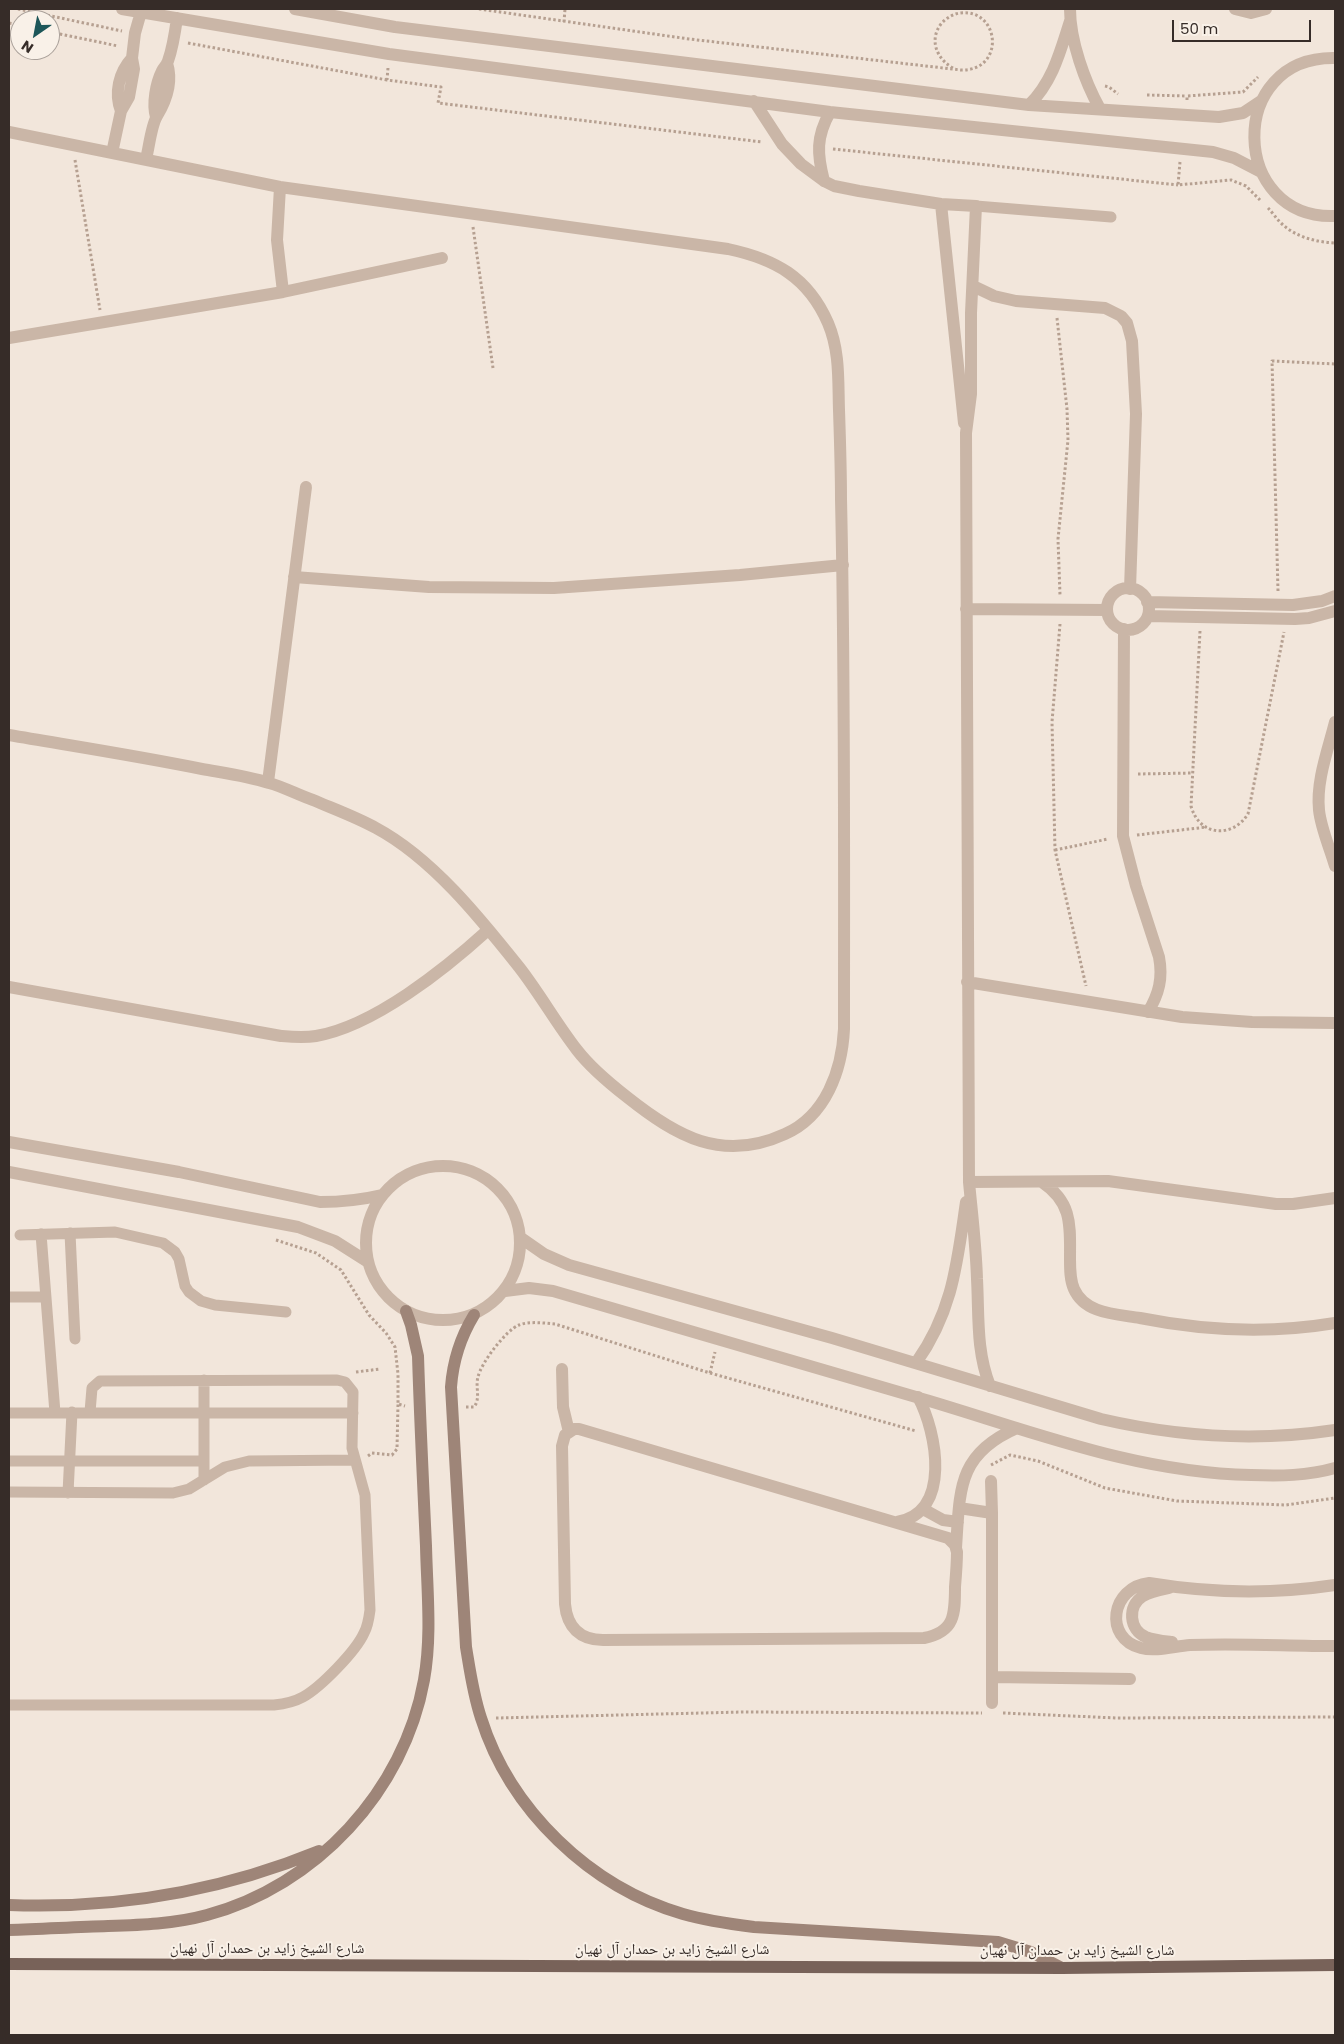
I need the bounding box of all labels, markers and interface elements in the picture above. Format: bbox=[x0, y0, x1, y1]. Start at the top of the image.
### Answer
north arrow bbox=[10, 10, 60, 60]
scale bar bbox=[1174, 10, 1313, 42]
text: 50 m bbox=[1180, 18, 1218, 39]
text: N bbox=[18, 35, 37, 58]
street label: شارع الشيخ زايد بن حمدان آل نهيان bbox=[170, 1940, 364, 1958]
street label: شارع الشيخ زايد بن حمدان آل نهيان bbox=[575, 1941, 769, 1959]
street label: شارع الشيخ زايد بن حمدان آل نهيان bbox=[980, 1942, 1174, 1960]

